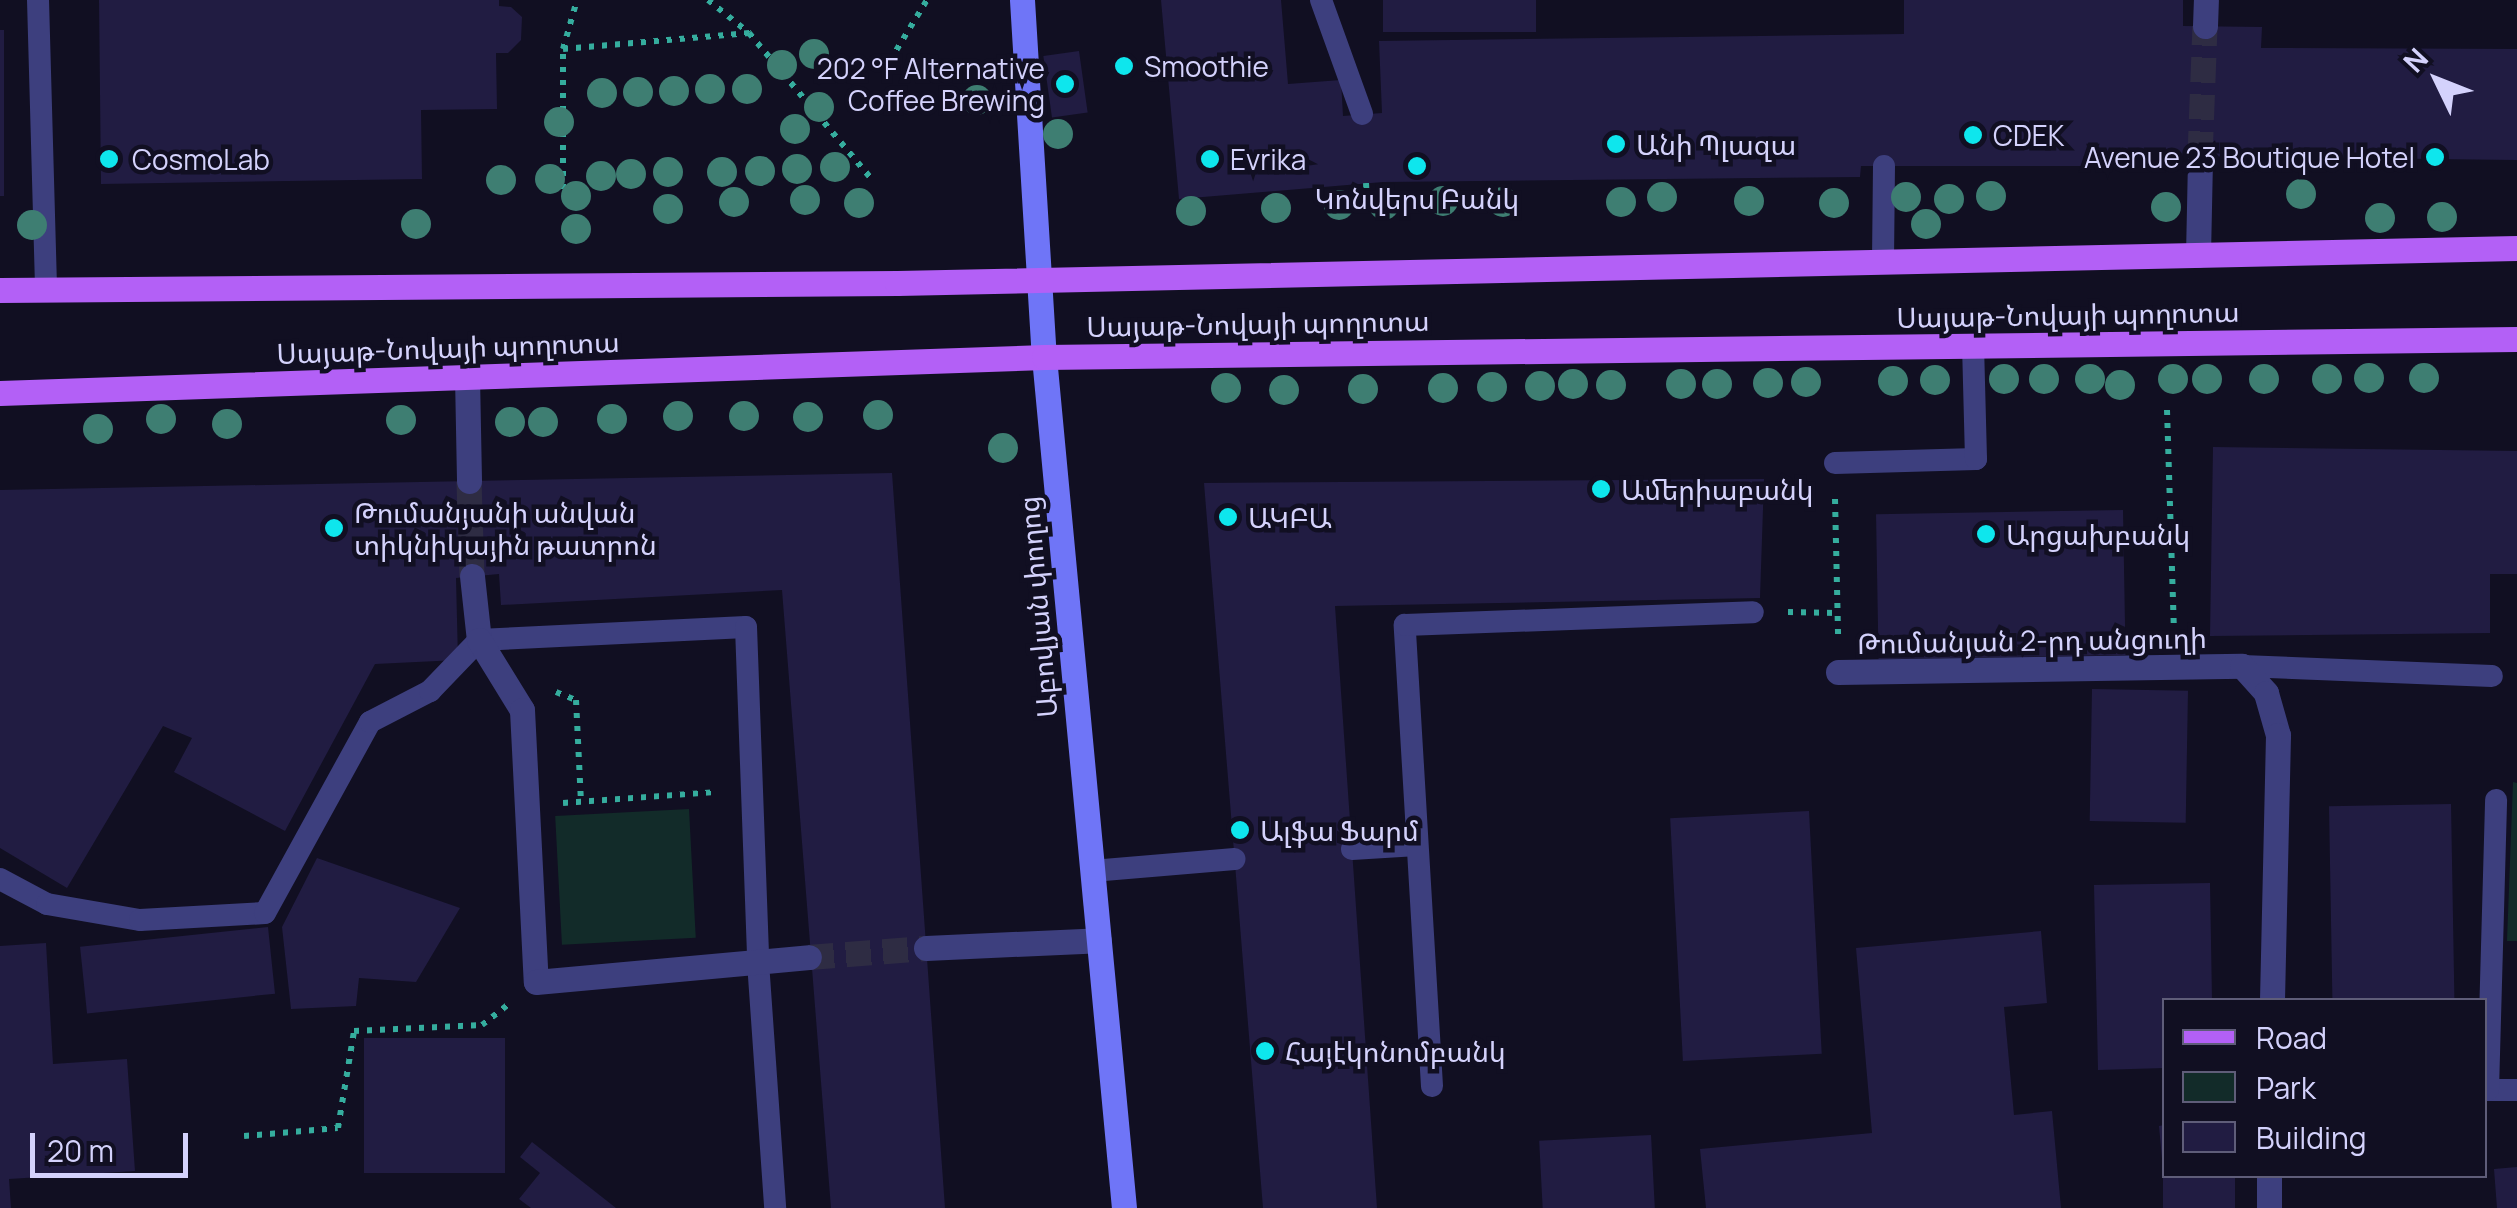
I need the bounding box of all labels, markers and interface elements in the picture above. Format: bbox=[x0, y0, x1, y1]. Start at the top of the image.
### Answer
north arrow bbox=[2387, 30, 2487, 130]
text: N bbox=[2394, 39, 2436, 80]
place label: Smoothie bbox=[1144, 49, 1269, 83]
place label: 202 °F Alternative Coffee Brewing bbox=[817, 51, 1045, 117]
marker: Smoothie bbox=[1113, 55, 1135, 77]
marker: 202 °F Alternative Coffee Brewing bbox=[1054, 73, 1076, 95]
place label: CDEK bbox=[1993, 118, 2064, 152]
marker: CDEK bbox=[1962, 124, 1984, 146]
place label: Անի Պլազա bbox=[1636, 127, 1796, 161]
marker: Անի Պլազա bbox=[1605, 133, 1627, 155]
place label: Avenue 23 Boutique Hotel bbox=[2084, 140, 2415, 174]
place label: CosmoLab bbox=[132, 142, 270, 176]
place label: Evrika bbox=[1230, 142, 1306, 176]
marker: CosmoLab bbox=[96, 146, 122, 172]
marker: Avenue 23 Boutique Hotel bbox=[2424, 146, 2446, 168]
marker: Evrika bbox=[1199, 148, 1221, 170]
marker: Կոնվերս Բանկ bbox=[1406, 155, 1428, 177]
place label: Կոնվերս Բանկ bbox=[1315, 181, 1519, 215]
street label: Սայաթ-Նովայի պողոտա bbox=[1896, 294, 2240, 334]
street label: Սայաթ-Նովայի պողոտա bbox=[1086, 303, 1430, 343]
street label: Սայաթ-Նովայի պողոտա bbox=[276, 324, 620, 370]
place label: Ամերիաբանկ bbox=[1621, 472, 1814, 506]
marker: Ամերիաբանկ bbox=[1590, 478, 1612, 500]
place label: Թումանյանի անվան տիկնիկային թատրոն bbox=[354, 495, 657, 561]
street label: Աբովյան փողոց bbox=[1011, 495, 1063, 719]
place label: ԱԿԲԱ bbox=[1248, 500, 1332, 534]
marker: ԱԿԲԱ bbox=[1217, 506, 1239, 528]
marker: Թումանյանի անվան տիկնիկային թատրոն bbox=[323, 517, 345, 539]
place label: Արցախբանկ bbox=[2006, 517, 2190, 551]
marker: Արցախբանկ bbox=[1975, 523, 1997, 545]
street label: Թումանյան 2-րդ անցուղի bbox=[1857, 620, 2207, 660]
place label: Ալֆա Ֆարմ bbox=[1260, 813, 1419, 847]
marker: Ալֆա Ֆարմ bbox=[1229, 819, 1251, 841]
legend bbox=[2162, 998, 2487, 1178]
text: Road bbox=[2256, 1017, 2327, 1058]
place label: Հայէկոնոմբանկ bbox=[1285, 1034, 1506, 1068]
marker: Հայէկոնոմբանկ bbox=[1254, 1040, 1276, 1062]
text: Park bbox=[2256, 1067, 2316, 1108]
scale bar bbox=[35, 1113, 192, 1175]
text: Building bbox=[2256, 1117, 2367, 1158]
text: 20 m bbox=[47, 1130, 114, 1171]

